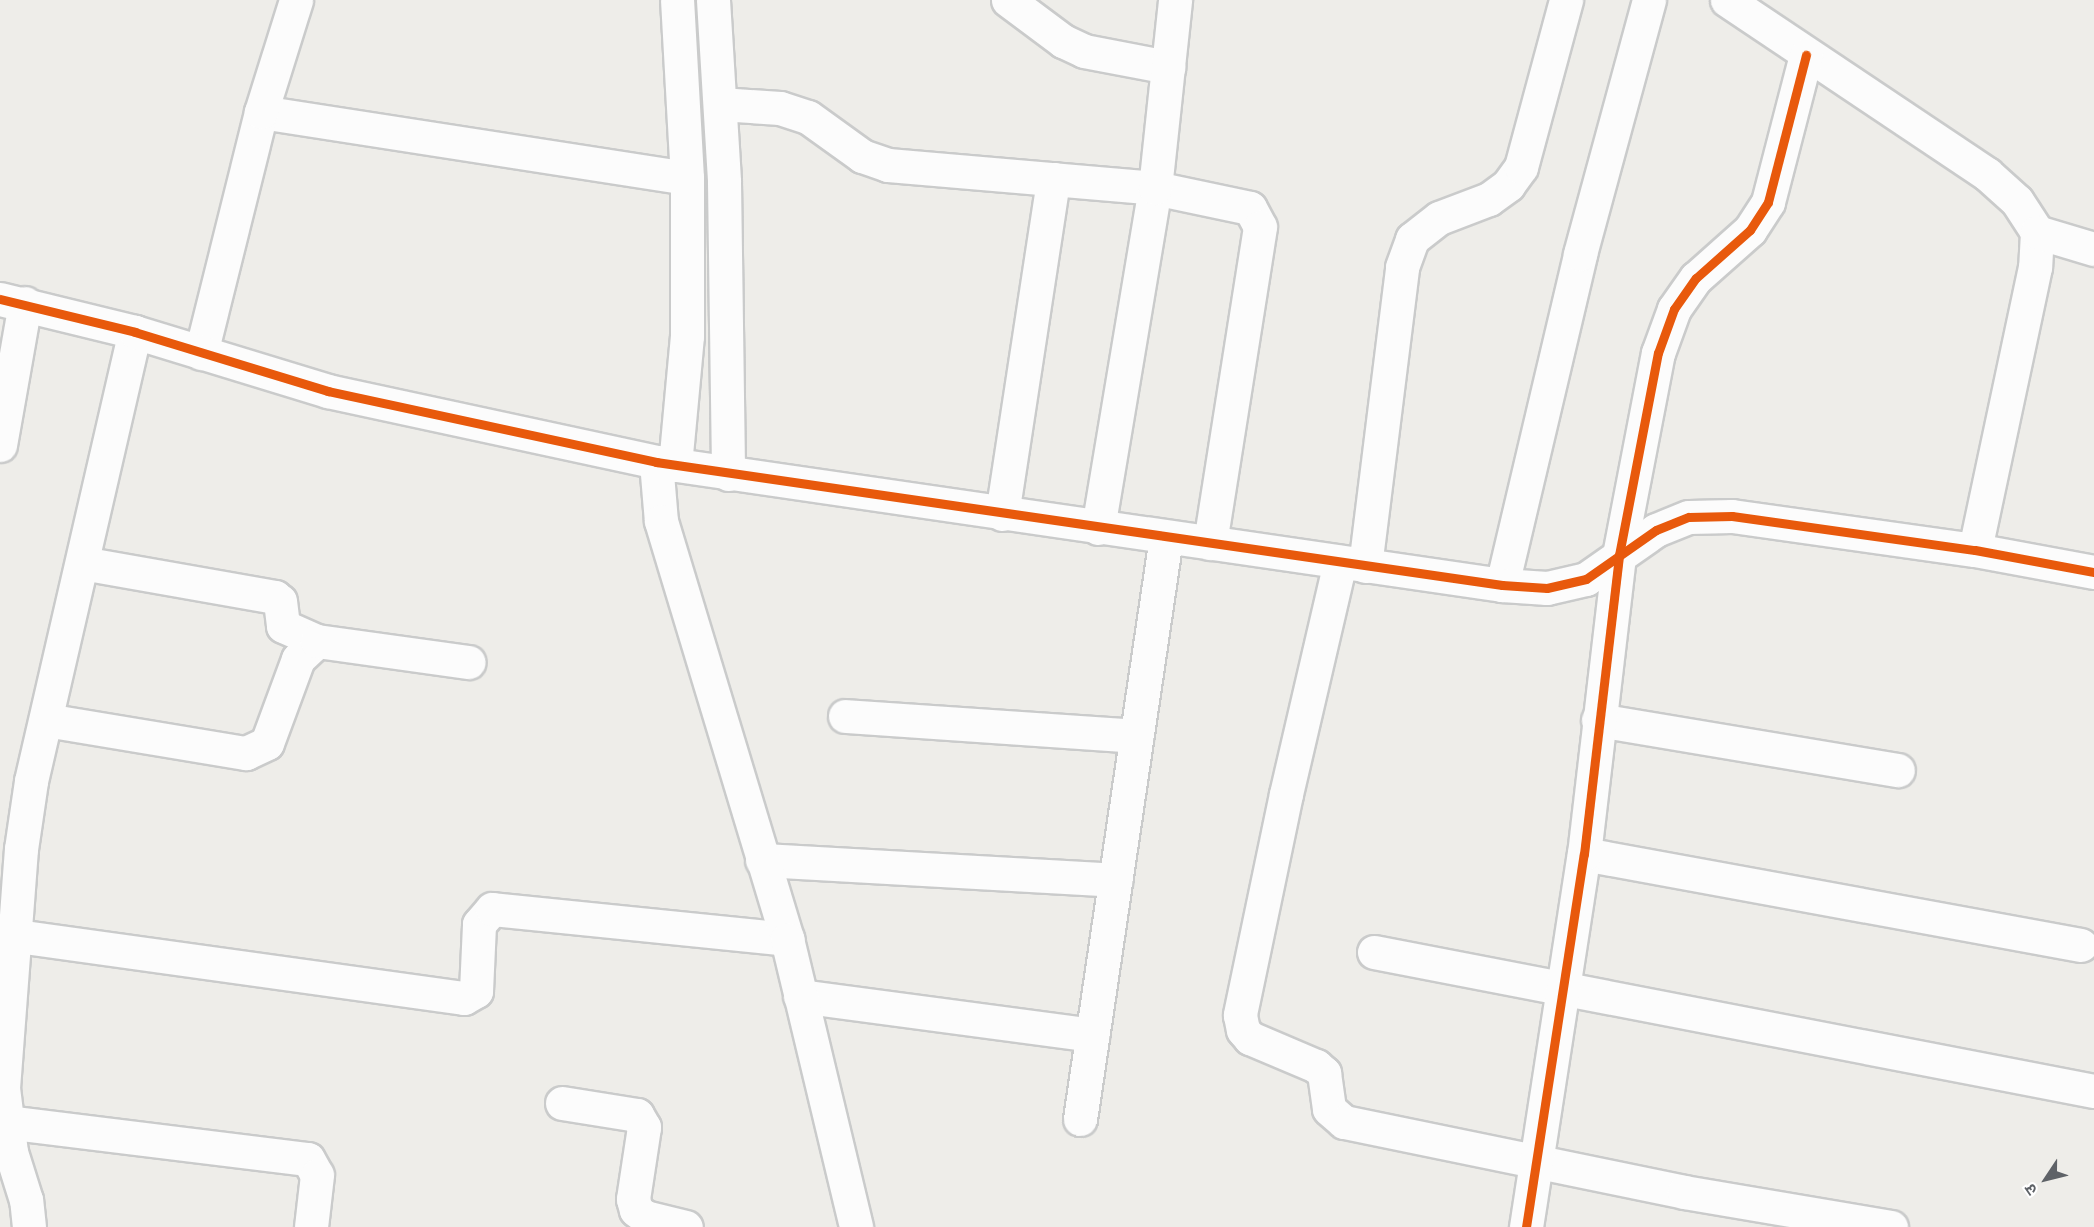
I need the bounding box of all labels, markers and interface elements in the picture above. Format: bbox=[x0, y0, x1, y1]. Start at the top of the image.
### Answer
north arrow bbox=[2016, 1149, 2076, 1209]
text: उ bbox=[2019, 1179, 2043, 1200]

